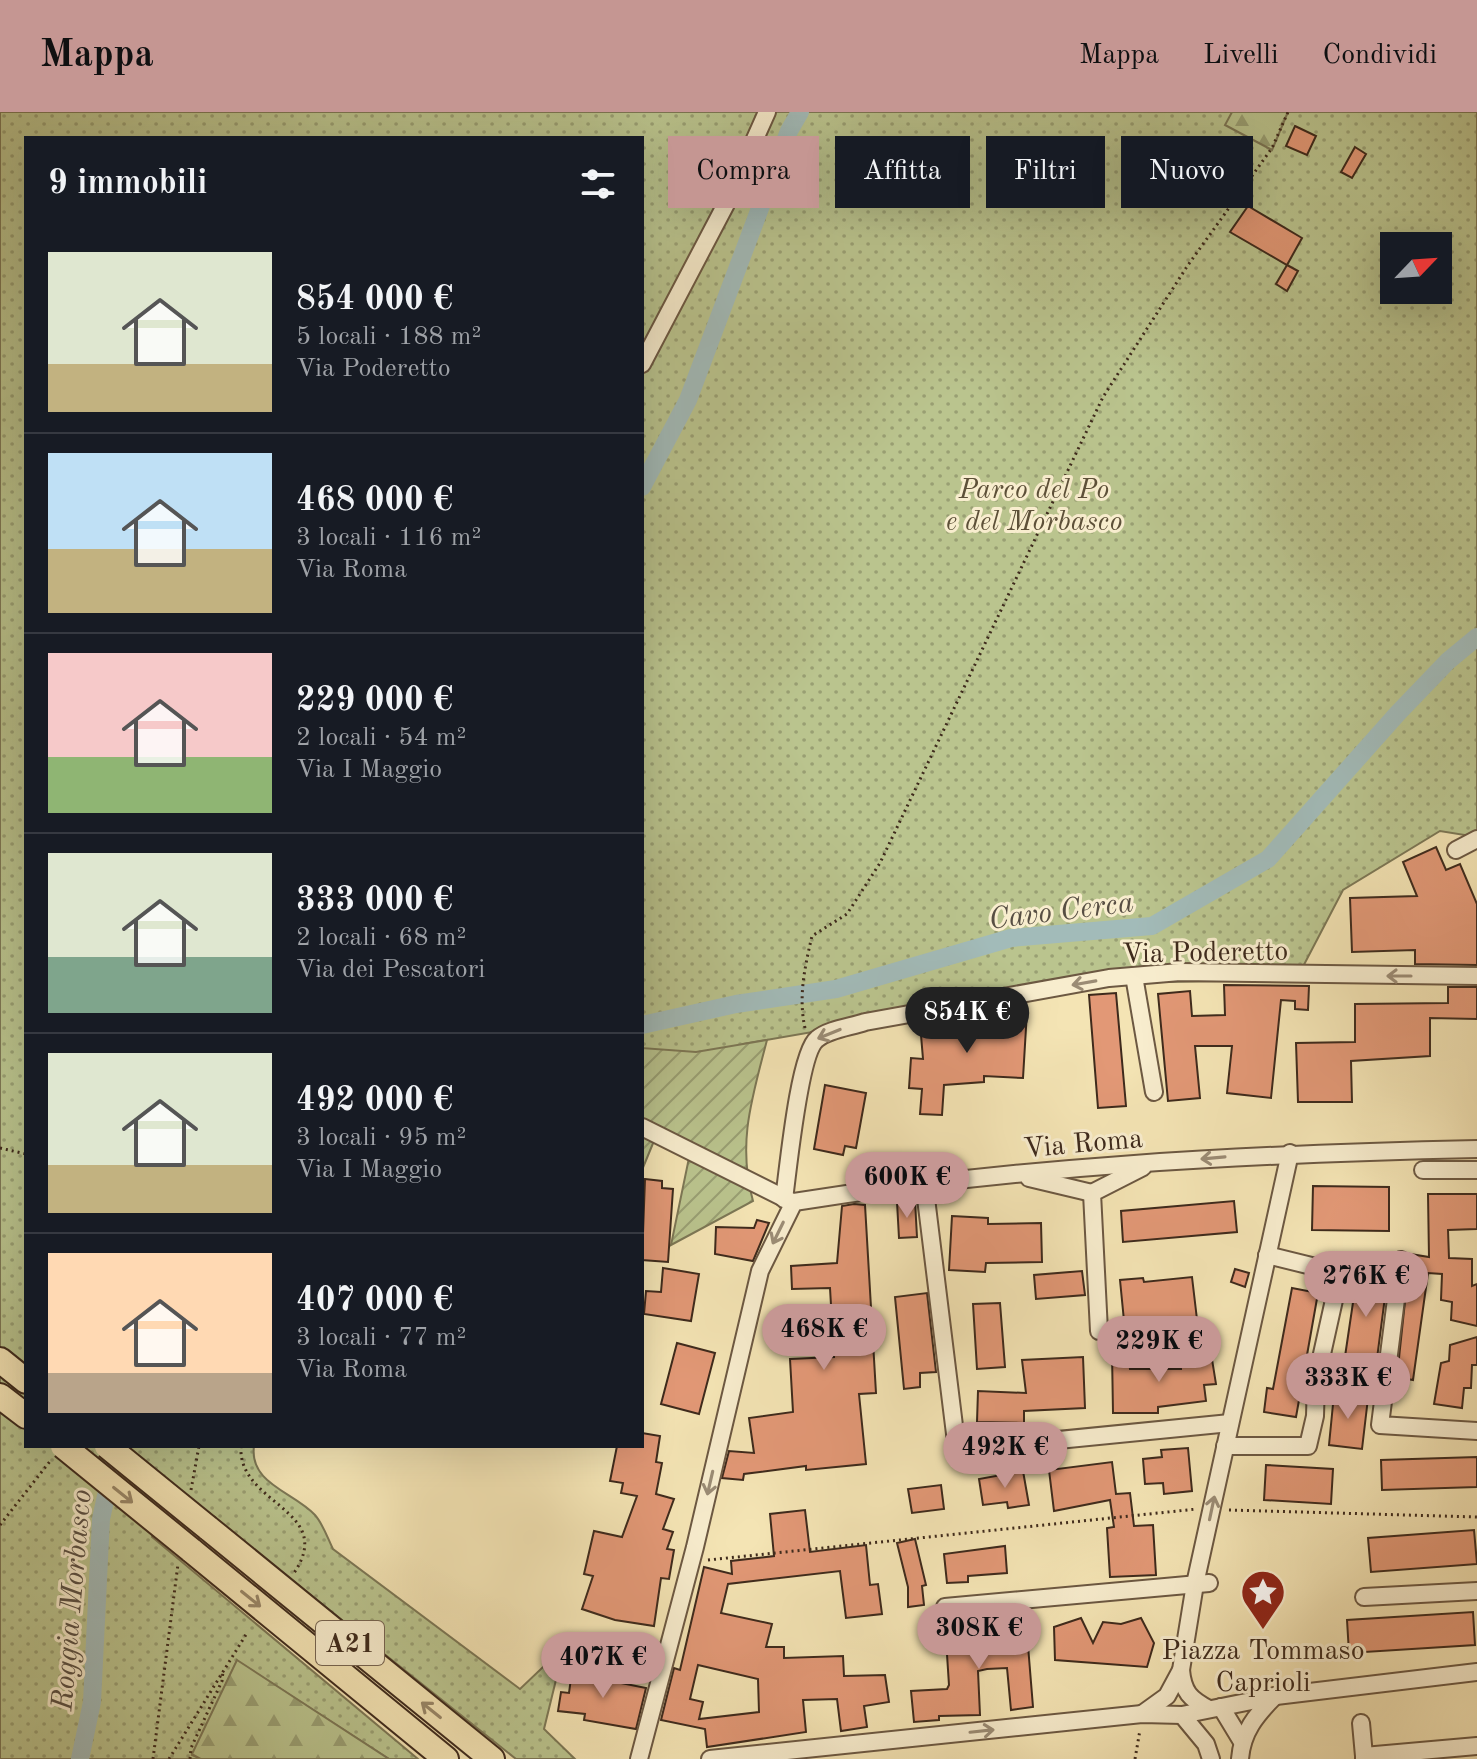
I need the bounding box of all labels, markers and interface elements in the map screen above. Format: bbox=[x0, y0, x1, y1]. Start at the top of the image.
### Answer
text: Mappa bbox=[40, 37, 154, 75]
text: Mappa bbox=[1079, 42, 1159, 70]
text: Livelli bbox=[1203, 42, 1278, 70]
text: Condividi bbox=[1322, 42, 1437, 70]
chip: Compra bbox=[668, 136, 819, 208]
chip: Affitta bbox=[835, 136, 970, 208]
chip: Filtri bbox=[986, 136, 1105, 208]
chip: Nuovo bbox=[1121, 136, 1253, 208]
icon: filters bbox=[576, 162, 620, 206]
text: 9 immobili bbox=[48, 167, 207, 201]
north arrow bbox=[1380, 232, 1452, 304]
map controls bbox=[1380, 232, 1452, 304]
text: 854 000 € bbox=[296, 283, 453, 317]
icon: home bbox=[112, 284, 208, 380]
text: 5 locali · 188 m² bbox=[296, 324, 481, 350]
text: Via Poderetto bbox=[296, 356, 451, 382]
park label: Parco del Po e del Morbasco bbox=[946, 477, 1122, 537]
text: 468 000 € bbox=[296, 484, 453, 518]
icon: home bbox=[112, 485, 208, 581]
text: 3 locali · 116 m² bbox=[296, 525, 481, 551]
text: Via Roma bbox=[296, 557, 407, 583]
text: 229 000 € bbox=[296, 684, 453, 718]
icon: home bbox=[112, 685, 208, 781]
text: 2 locali · 54 m² bbox=[296, 725, 466, 751]
text: Via I Maggio bbox=[296, 757, 442, 783]
text: 333 000 € bbox=[296, 884, 453, 918]
icon: home bbox=[112, 885, 208, 981]
water label: Cavo Cerca bbox=[987, 888, 1136, 936]
text: 2 locali · 68 m² bbox=[296, 925, 466, 951]
street label: Via Poderetto bbox=[1122, 939, 1289, 969]
text: Via dei Pescatori bbox=[296, 957, 485, 983]
one-way arrow bbox=[1386, 968, 1413, 984]
one-way arrow bbox=[1072, 976, 1097, 991]
pin: 854K € bbox=[902, 987, 1032, 1055]
text: 854K € bbox=[923, 1000, 1011, 1026]
one-way arrow bbox=[817, 1028, 842, 1042]
text: 492 000 € bbox=[296, 1084, 453, 1118]
icon: home bbox=[112, 1085, 208, 1181]
text: 3 locali · 95 m² bbox=[296, 1125, 466, 1151]
street label: Via Roma bbox=[1022, 1126, 1144, 1164]
one-way arrow bbox=[1200, 1151, 1227, 1166]
pin: 600K € bbox=[842, 1152, 972, 1220]
text: Via I Maggio bbox=[296, 1157, 442, 1183]
text: 600K € bbox=[863, 1165, 951, 1191]
one-way arrow bbox=[770, 1221, 786, 1245]
pin: 276K € bbox=[1301, 1251, 1431, 1319]
text: 276K € bbox=[1322, 1264, 1410, 1290]
text: 407 000 € bbox=[296, 1284, 453, 1318]
icon: home bbox=[112, 1285, 208, 1381]
pin: 468K € bbox=[759, 1304, 889, 1372]
pin: 229K € bbox=[1094, 1316, 1224, 1384]
text: 468K € bbox=[780, 1317, 868, 1343]
text: 3 locali · 77 m² bbox=[296, 1325, 466, 1351]
text: 229K € bbox=[1115, 1329, 1203, 1355]
pin: 333K € bbox=[1283, 1353, 1413, 1421]
text: Via Roma bbox=[296, 1357, 407, 1383]
text: 333K € bbox=[1304, 1366, 1392, 1392]
pin: 492K € bbox=[940, 1422, 1070, 1490]
text: 492K € bbox=[961, 1435, 1049, 1461]
one-way arrow bbox=[702, 1470, 717, 1495]
one-way arrow bbox=[113, 1486, 133, 1504]
water label: Roggia Morbasco bbox=[48, 1488, 98, 1713]
one-way arrow bbox=[1205, 1496, 1220, 1521]
place icon: Piazza Tommaso Caprioli bbox=[1239, 1568, 1287, 1631]
one-way arrow bbox=[241, 1590, 261, 1608]
pin: 308K € bbox=[914, 1603, 1044, 1671]
text: 308K € bbox=[935, 1616, 1023, 1642]
road number: A21 bbox=[316, 1621, 384, 1665]
pin: 407K € bbox=[538, 1632, 668, 1700]
place label: Piazza Tommaso Caprioli bbox=[1161, 1638, 1365, 1698]
text: 407K € bbox=[559, 1645, 647, 1671]
one-way arrow bbox=[422, 1701, 442, 1719]
one-way arrow bbox=[968, 1723, 995, 1738]

